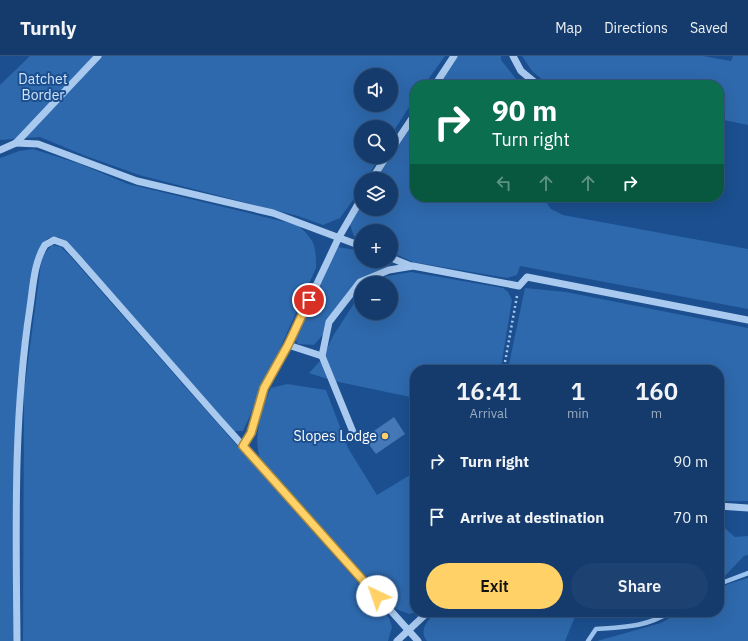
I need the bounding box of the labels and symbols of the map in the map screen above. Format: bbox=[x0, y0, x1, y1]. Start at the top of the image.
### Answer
park label: Datchet Border bbox=[18, 70, 68, 104]
pin bbox=[292, 283, 326, 317]
place label: Slopes Lodge bbox=[293, 427, 377, 445]
marker: Slopes Lodge bbox=[380, 431, 390, 441]
position arrow bbox=[356, 575, 398, 617]

